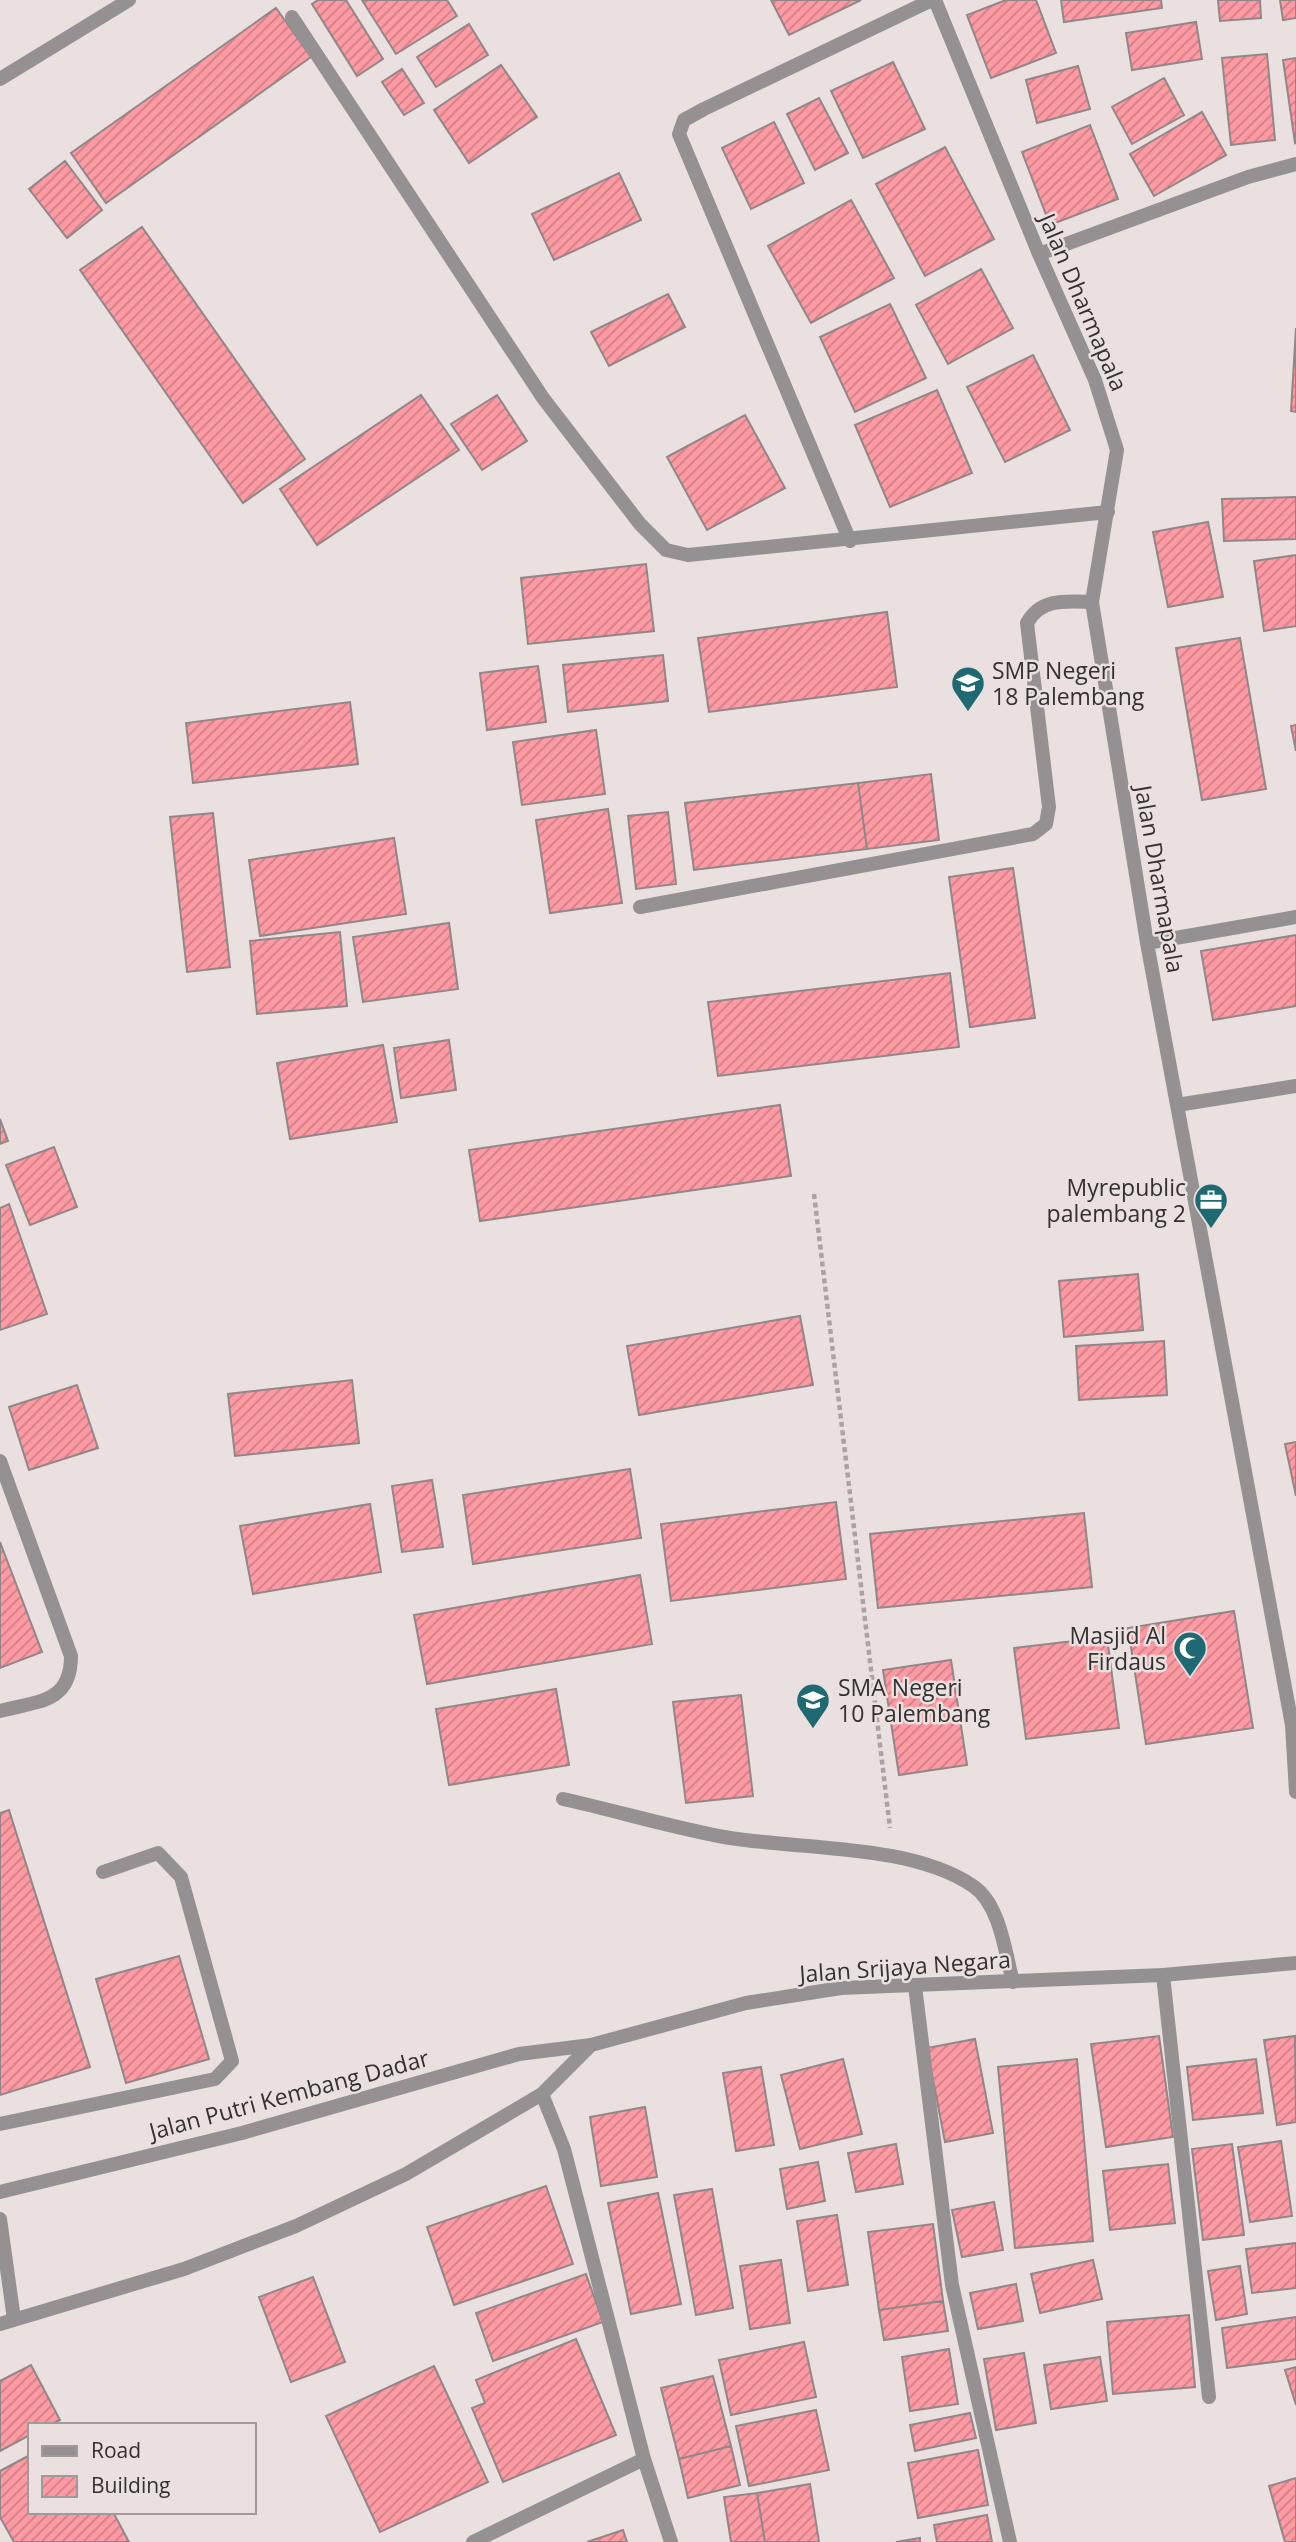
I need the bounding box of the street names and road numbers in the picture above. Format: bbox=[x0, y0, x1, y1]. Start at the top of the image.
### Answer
street label: Jalan Dharmapala bbox=[1031, 206, 1136, 396]
street label: Jalan Dharmapala bbox=[1127, 781, 1192, 975]
street label: Jalan Srijaya Negara bbox=[796, 1943, 1012, 1989]
street label: Jalan Putri Kembang Dadar bbox=[144, 2041, 433, 2147]

